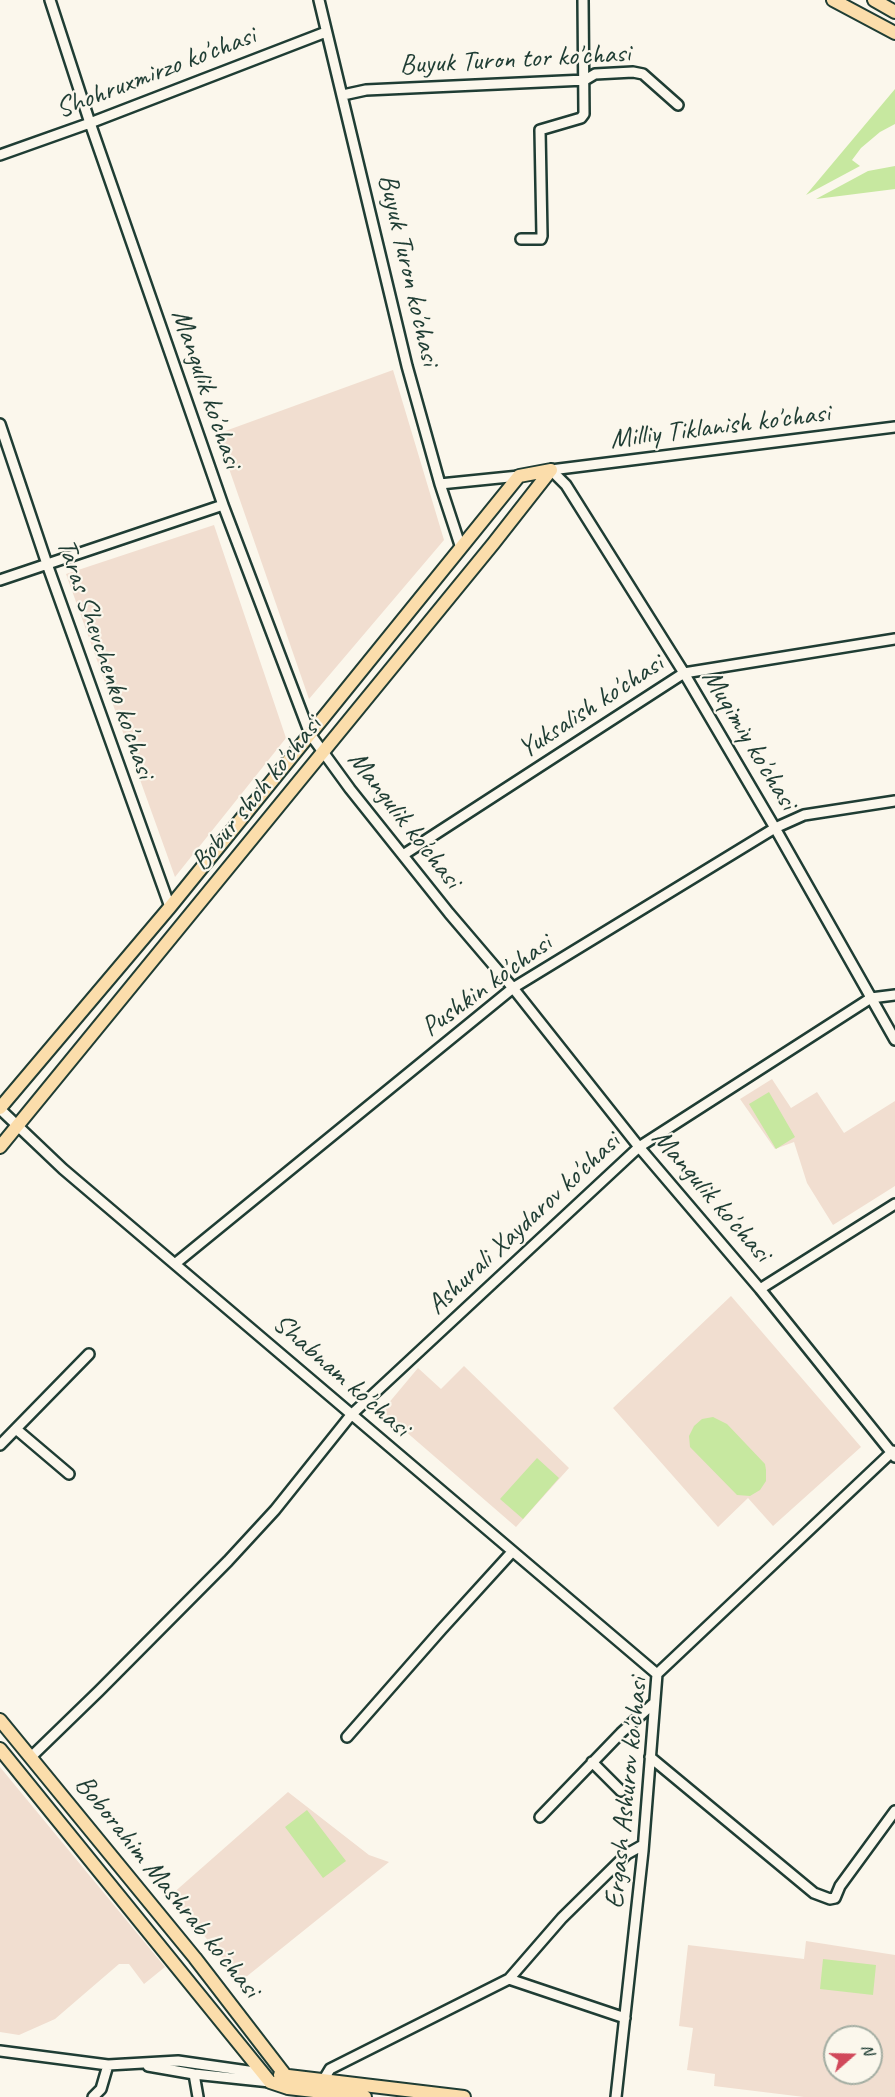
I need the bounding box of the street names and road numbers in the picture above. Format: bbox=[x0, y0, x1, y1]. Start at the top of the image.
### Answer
street label: Shohruxmirzo ko'chasi bbox=[51, 19, 261, 127]
street label: Buyuk Turon tor ko'chasi bbox=[399, 37, 631, 83]
street label: Buyuk Turon ko'chasi bbox=[370, 171, 446, 369]
street label: Mangulik ko'chasi bbox=[163, 305, 249, 473]
street label: Milliy Tiklanish ko'chasi bbox=[608, 397, 832, 457]
street label: Taras Shevchenko ko'chasi bbox=[48, 535, 162, 783]
street label: Yuksalish ko'chasi bbox=[512, 648, 670, 766]
street label: Muqimiy ko'chasi bbox=[694, 664, 804, 816]
street label: Bobur shoh ko'chasi bbox=[185, 710, 329, 878]
street label: Mangulik ko'chasi bbox=[340, 744, 468, 896]
street label: Pushkin ko'chasi bbox=[415, 927, 559, 1045]
street label: Mangulik ko'chasi bbox=[644, 1122, 778, 1270]
street label: Ashurali Xaydarov ko'chasi bbox=[420, 1126, 628, 1322]
street label: Shabnam ko'chasi bbox=[265, 1307, 417, 1445]
street label: Ergash Ashurov ko'chasi bbox=[598, 1676, 656, 1910]
street label: Boborahim Mashrab ko'chasi bbox=[67, 1769, 267, 2005]

